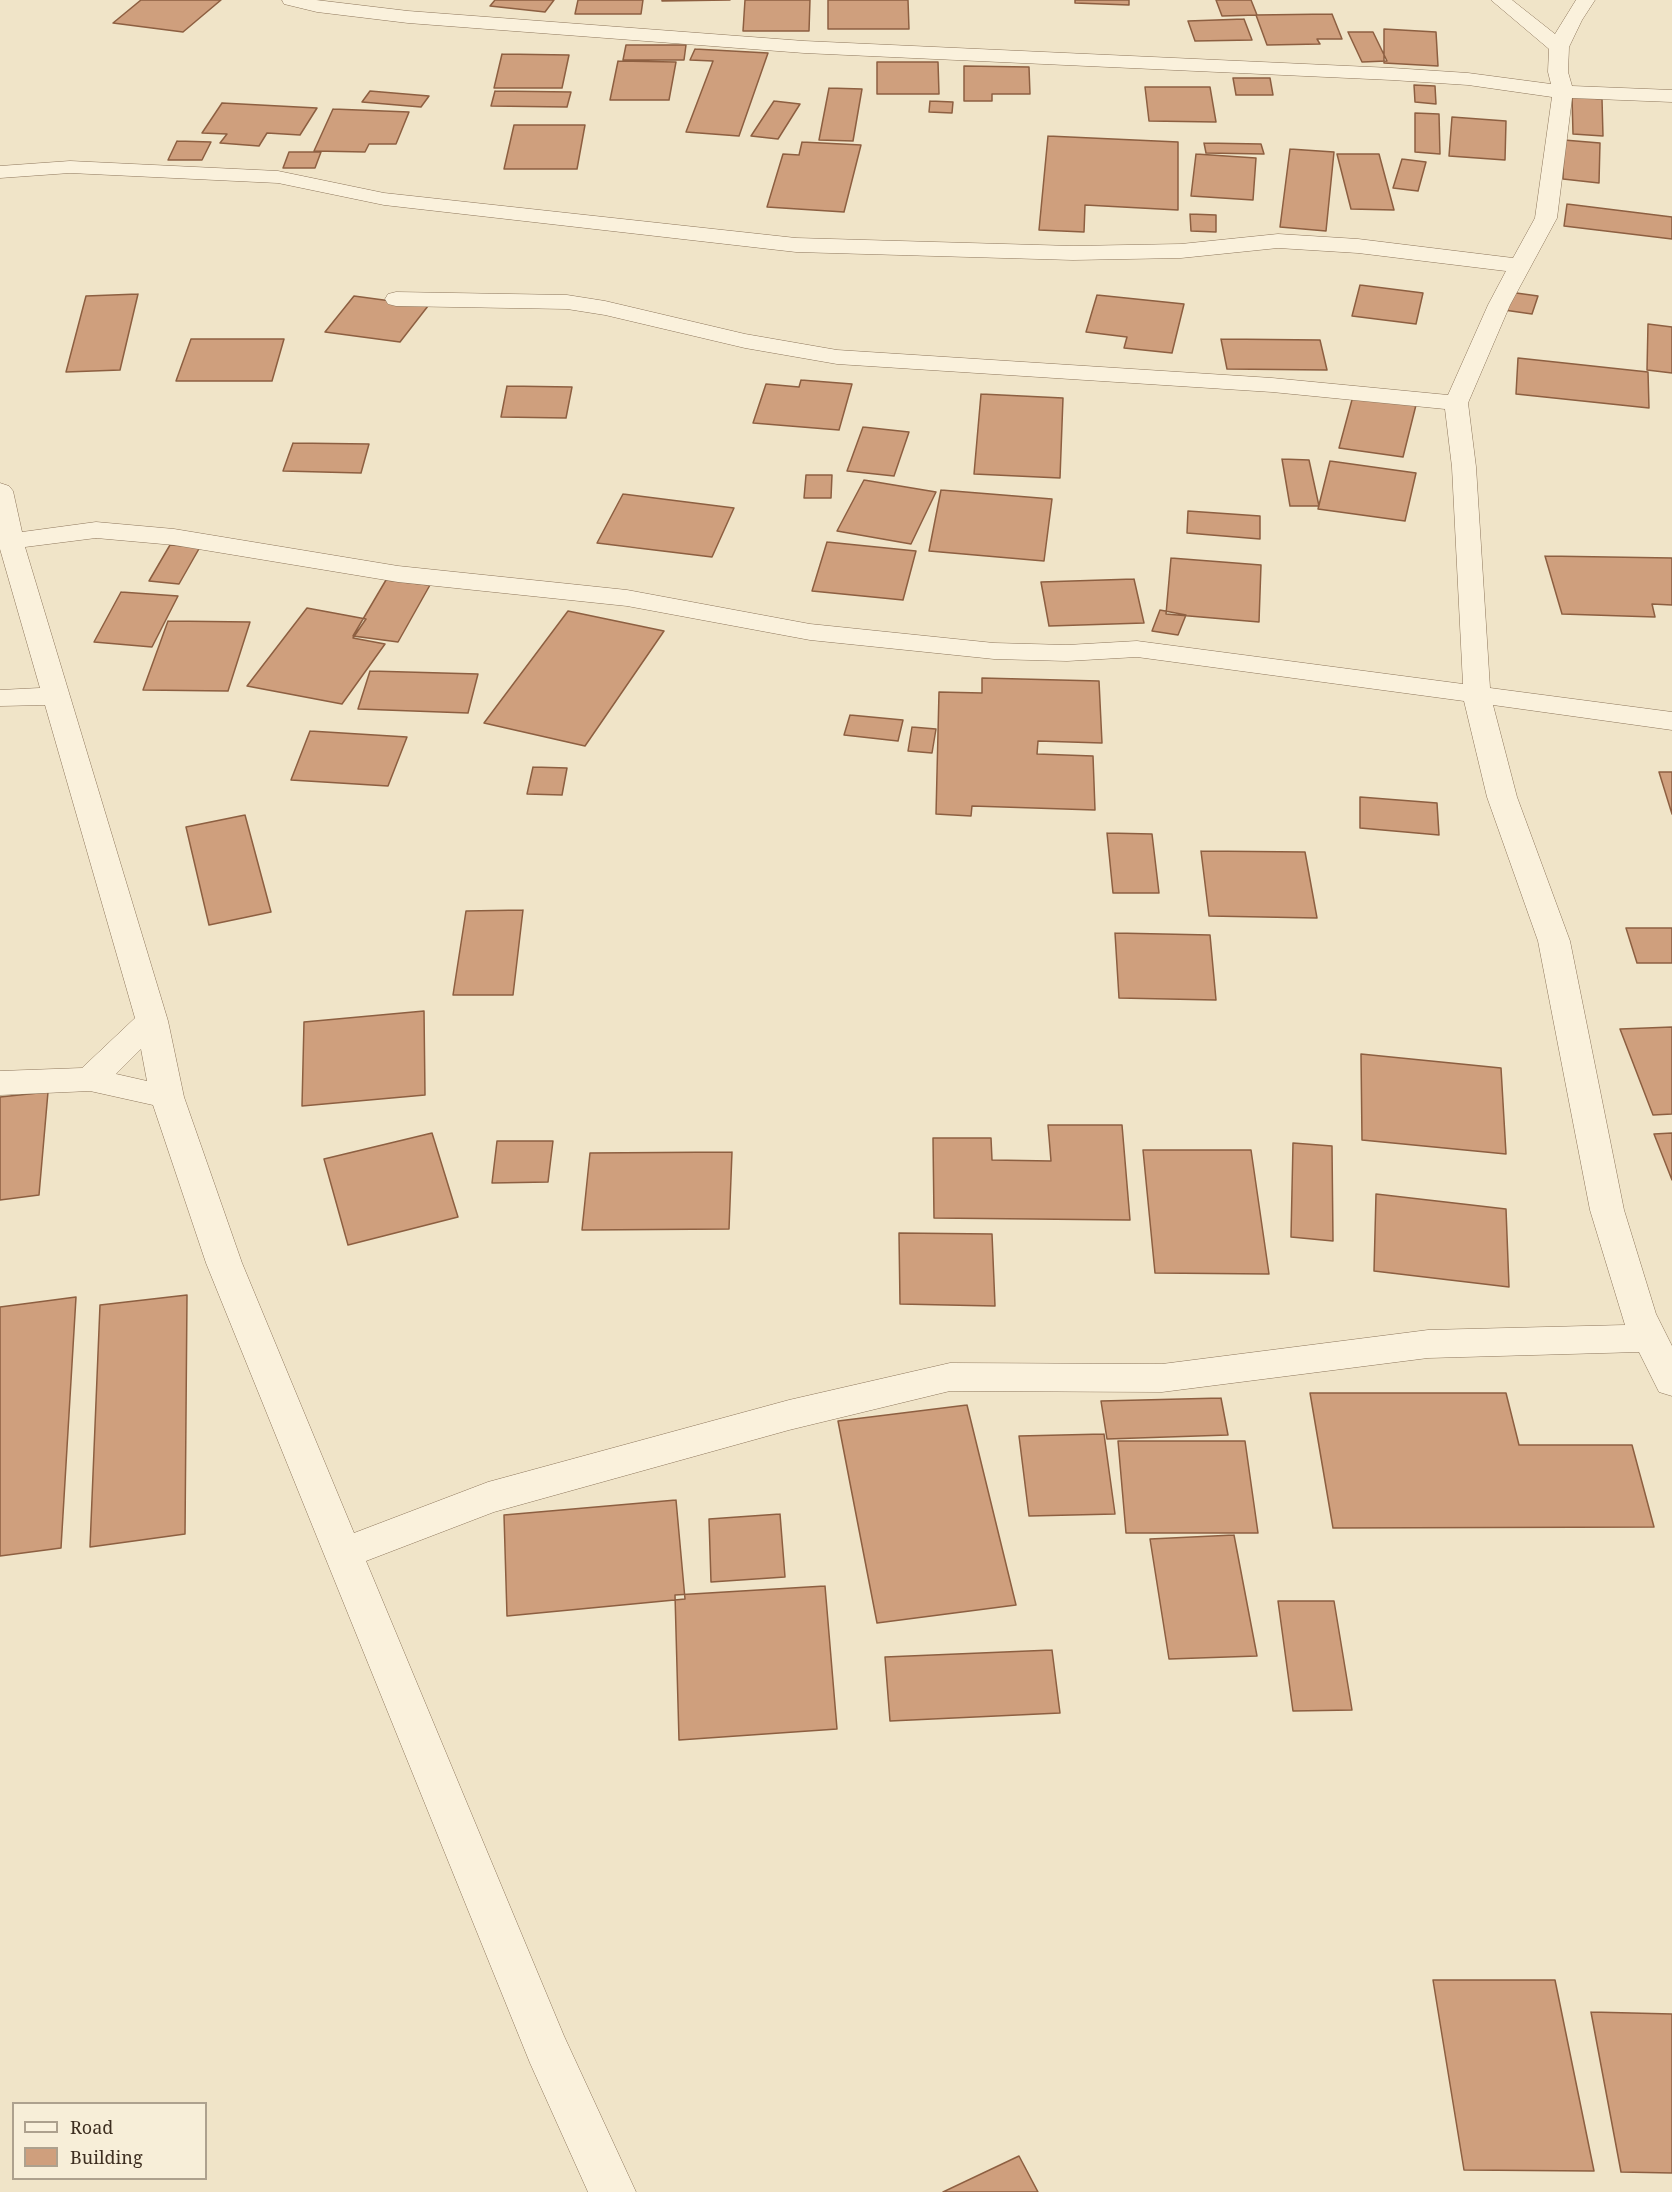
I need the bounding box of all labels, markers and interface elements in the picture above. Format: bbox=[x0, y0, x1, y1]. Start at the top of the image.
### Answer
legend bbox=[12, 2102, 207, 2180]
text: Road bbox=[70, 2115, 113, 2139]
text: Building bbox=[70, 2145, 143, 2169]

